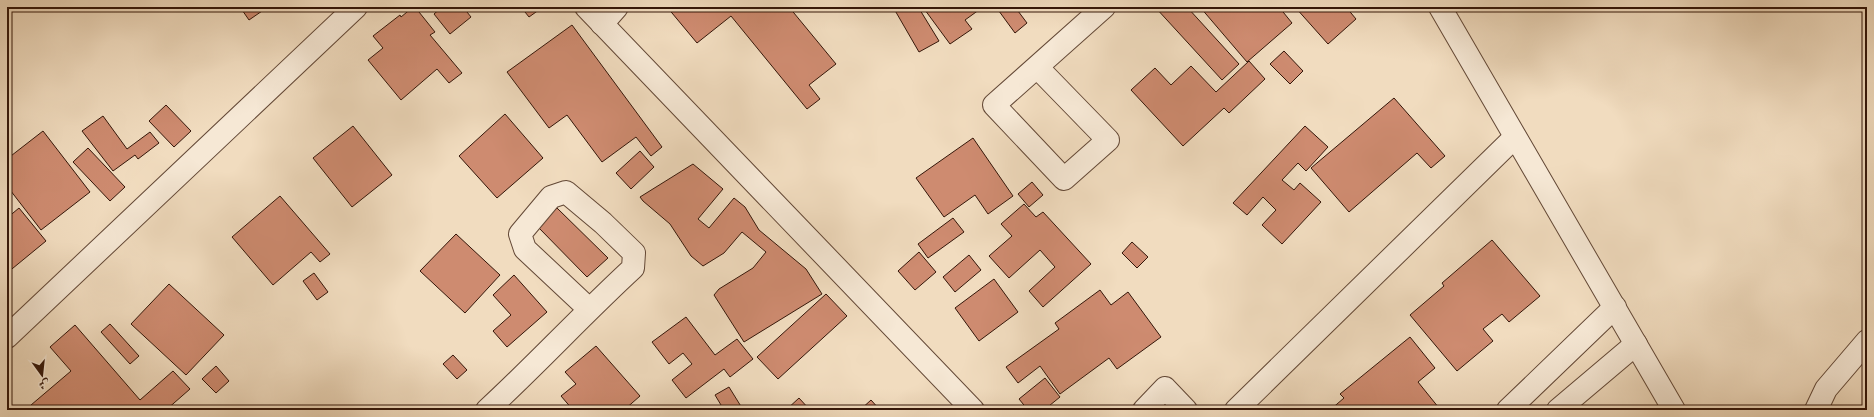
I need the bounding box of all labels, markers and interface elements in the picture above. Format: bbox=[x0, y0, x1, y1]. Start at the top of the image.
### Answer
north arrow bbox=[22, 355, 62, 395]
text: ش bbox=[37, 376, 52, 393]

